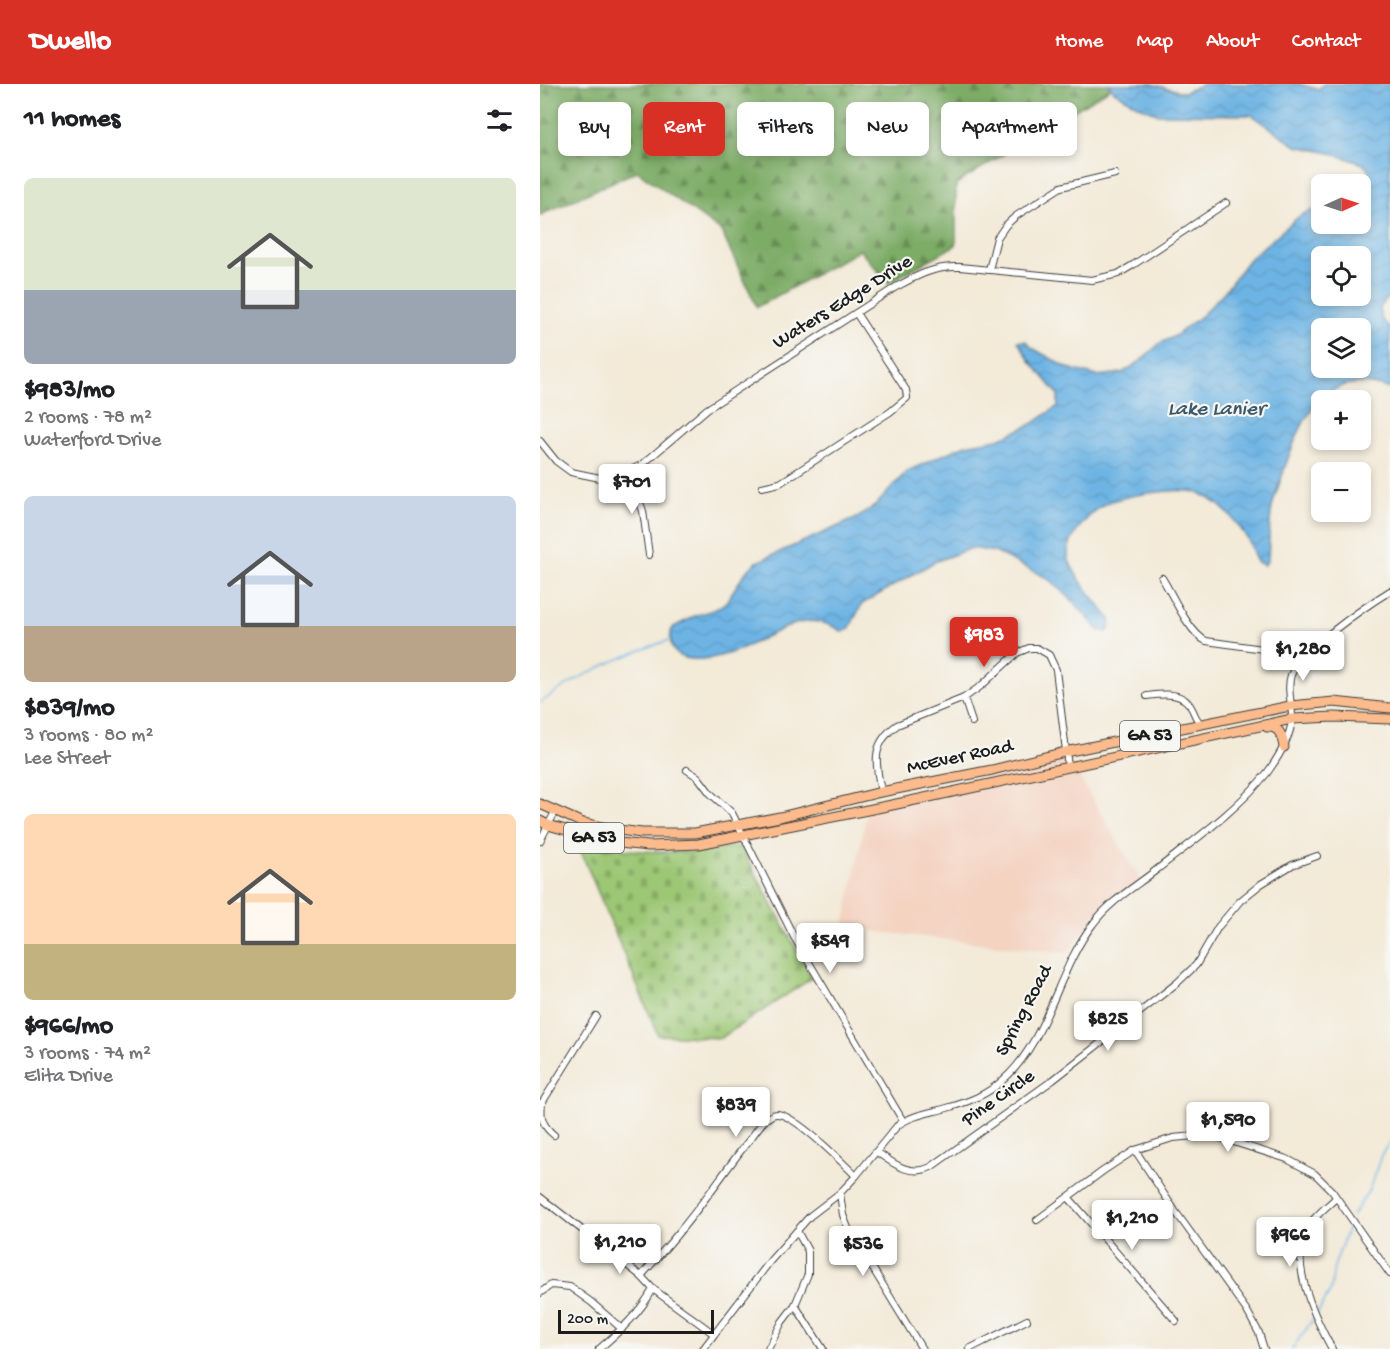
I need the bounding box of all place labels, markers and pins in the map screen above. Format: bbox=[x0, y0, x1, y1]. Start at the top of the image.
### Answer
pin: $701 bbox=[596, 464, 668, 515]
pin: $983 bbox=[948, 617, 1020, 668]
pin: $1,280 bbox=[1254, 631, 1352, 682]
pin: $549 bbox=[794, 923, 866, 974]
pin: $825 bbox=[1072, 1001, 1144, 1052]
pin: $839 bbox=[700, 1087, 772, 1138]
pin: $1,590 bbox=[1179, 1102, 1277, 1153]
pin: $1,210 bbox=[1083, 1200, 1181, 1251]
pin: $966 bbox=[1254, 1217, 1326, 1268]
pin: $1,210 bbox=[571, 1224, 669, 1275]
pin: $536 bbox=[827, 1226, 899, 1277]

